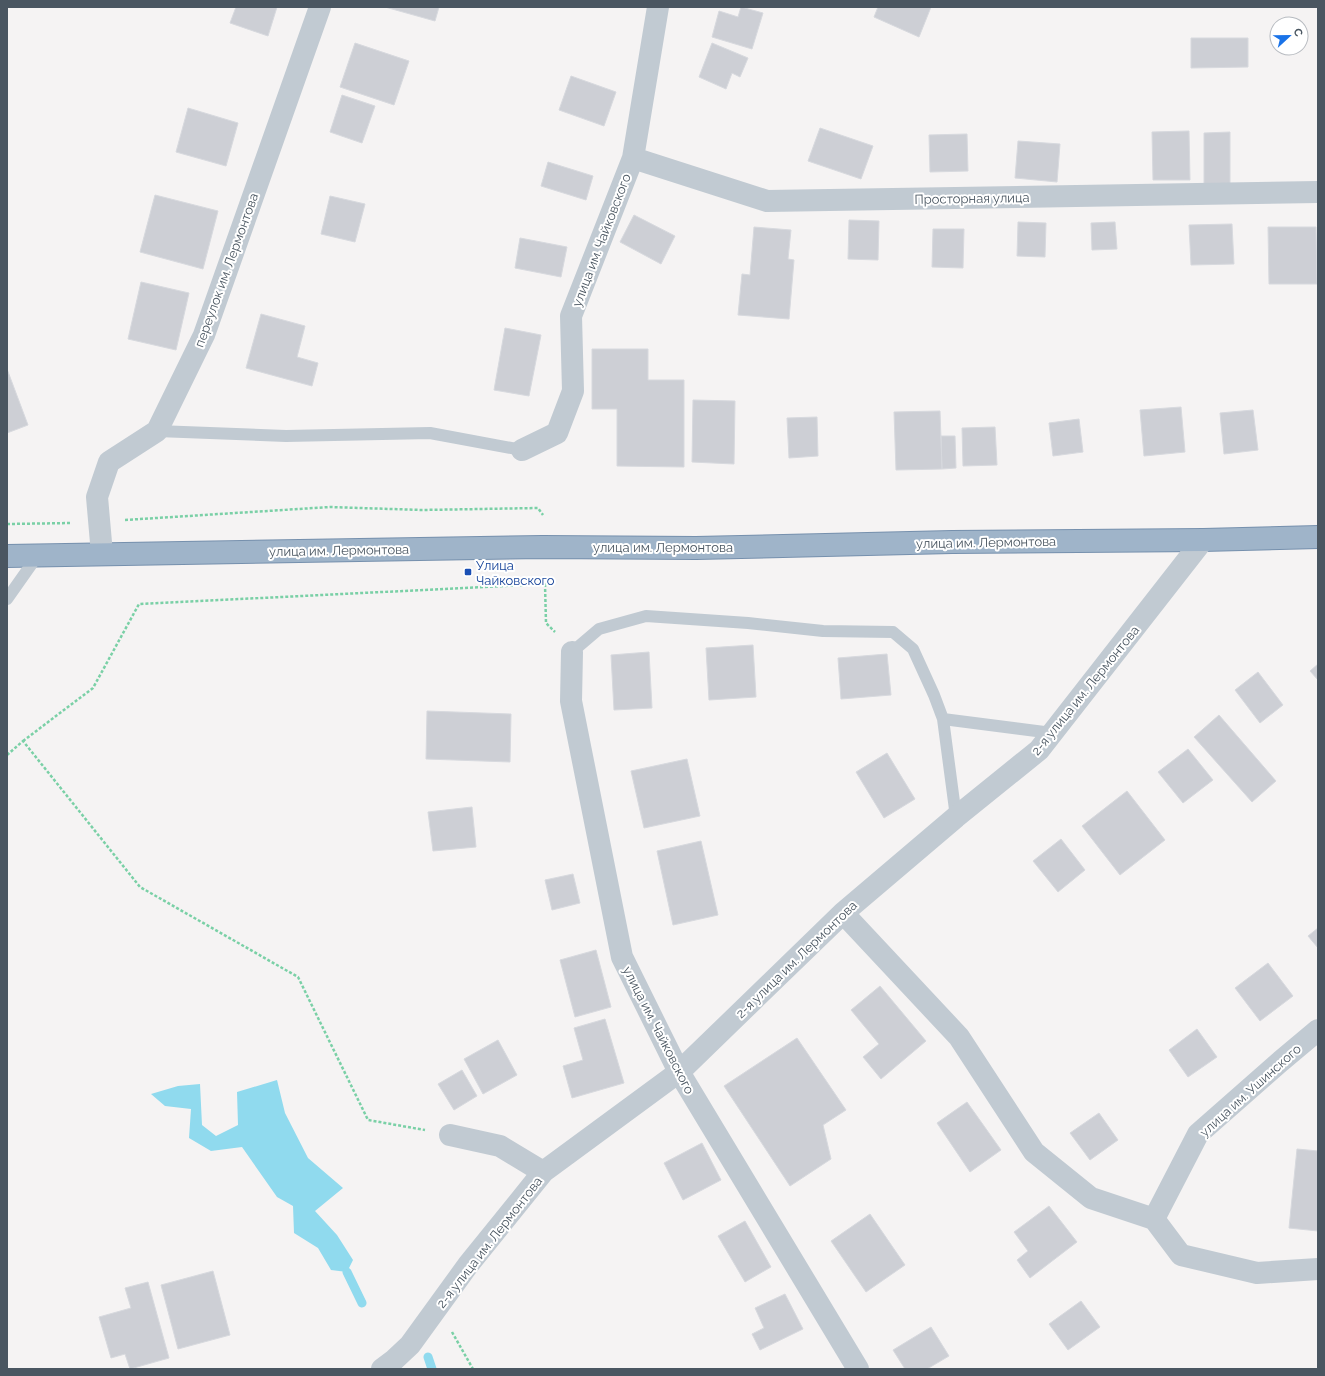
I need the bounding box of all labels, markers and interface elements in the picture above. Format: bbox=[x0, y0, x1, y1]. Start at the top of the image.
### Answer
north arrow bbox=[1269, 16, 1309, 56]
text: С bbox=[1290, 27, 1305, 39]
street label: улица им. Чайковского bbox=[569, 171, 634, 309]
street label: Просторная улица bbox=[914, 190, 1030, 207]
street label: переулок им. Лермонтова bbox=[192, 191, 261, 349]
street label: улица им. Лермонтова bbox=[916, 534, 1056, 551]
street label: улица им. Лермонтова bbox=[593, 540, 733, 555]
street label: улица им. Лермонтова bbox=[269, 542, 409, 559]
place label: Улица Чайковского bbox=[476, 558, 555, 588]
marker: Улица Чайковского bbox=[463, 567, 473, 577]
street label: 2-я улица им. Лермонтова bbox=[1029, 623, 1142, 758]
street label: 2-я улица им. Лермонтова bbox=[733, 898, 860, 1021]
street label: улица им. Чайковского bbox=[620, 964, 697, 1097]
street label: улица им. Ушинского bbox=[1197, 1041, 1304, 1140]
street label: 2-я улица им. Лермонтова bbox=[434, 1174, 545, 1311]

